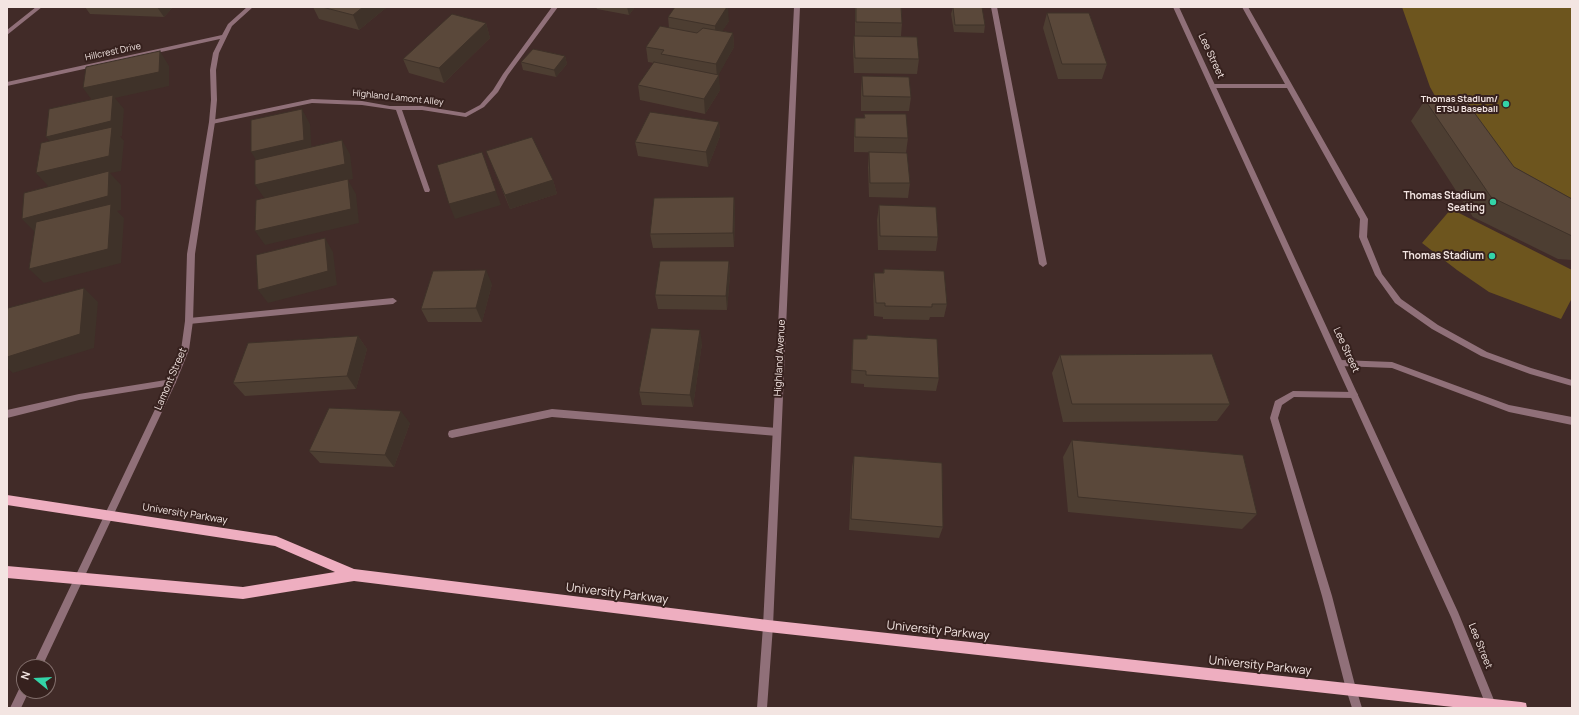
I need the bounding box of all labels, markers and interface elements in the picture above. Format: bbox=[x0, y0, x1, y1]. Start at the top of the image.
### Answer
street label: Lee Street bbox=[1195, 32, 1227, 80]
street label: Hillcrest Drive bbox=[84, 41, 142, 63]
street label: Highland Lamont Alley bbox=[352, 88, 444, 108]
place label: Thomas Stadium/ ETSU Baseball bbox=[1421, 94, 1498, 115]
marker: Thomas Stadium/ ETSU Baseball bbox=[1501, 99, 1511, 109]
place label: Thomas Stadium Seating bbox=[1403, 190, 1485, 214]
marker: Thomas Stadium Seating bbox=[1488, 197, 1498, 207]
place label: Thomas Stadium bbox=[1402, 250, 1484, 262]
marker: Thomas Stadium bbox=[1487, 251, 1497, 261]
street label: Highland Avenue bbox=[772, 319, 788, 397]
street label: Lee Street bbox=[1330, 326, 1362, 374]
street label: Lamont Street bbox=[153, 346, 189, 412]
street label: University Parkway bbox=[142, 501, 228, 527]
street label: University Parkway bbox=[565, 581, 669, 607]
street label: University Parkway bbox=[886, 618, 990, 644]
street label: Lee Street bbox=[1465, 621, 1495, 671]
street label: University Parkway bbox=[1208, 653, 1312, 679]
north arrow bbox=[16, 659, 56, 699]
text: N bbox=[17, 669, 33, 682]

